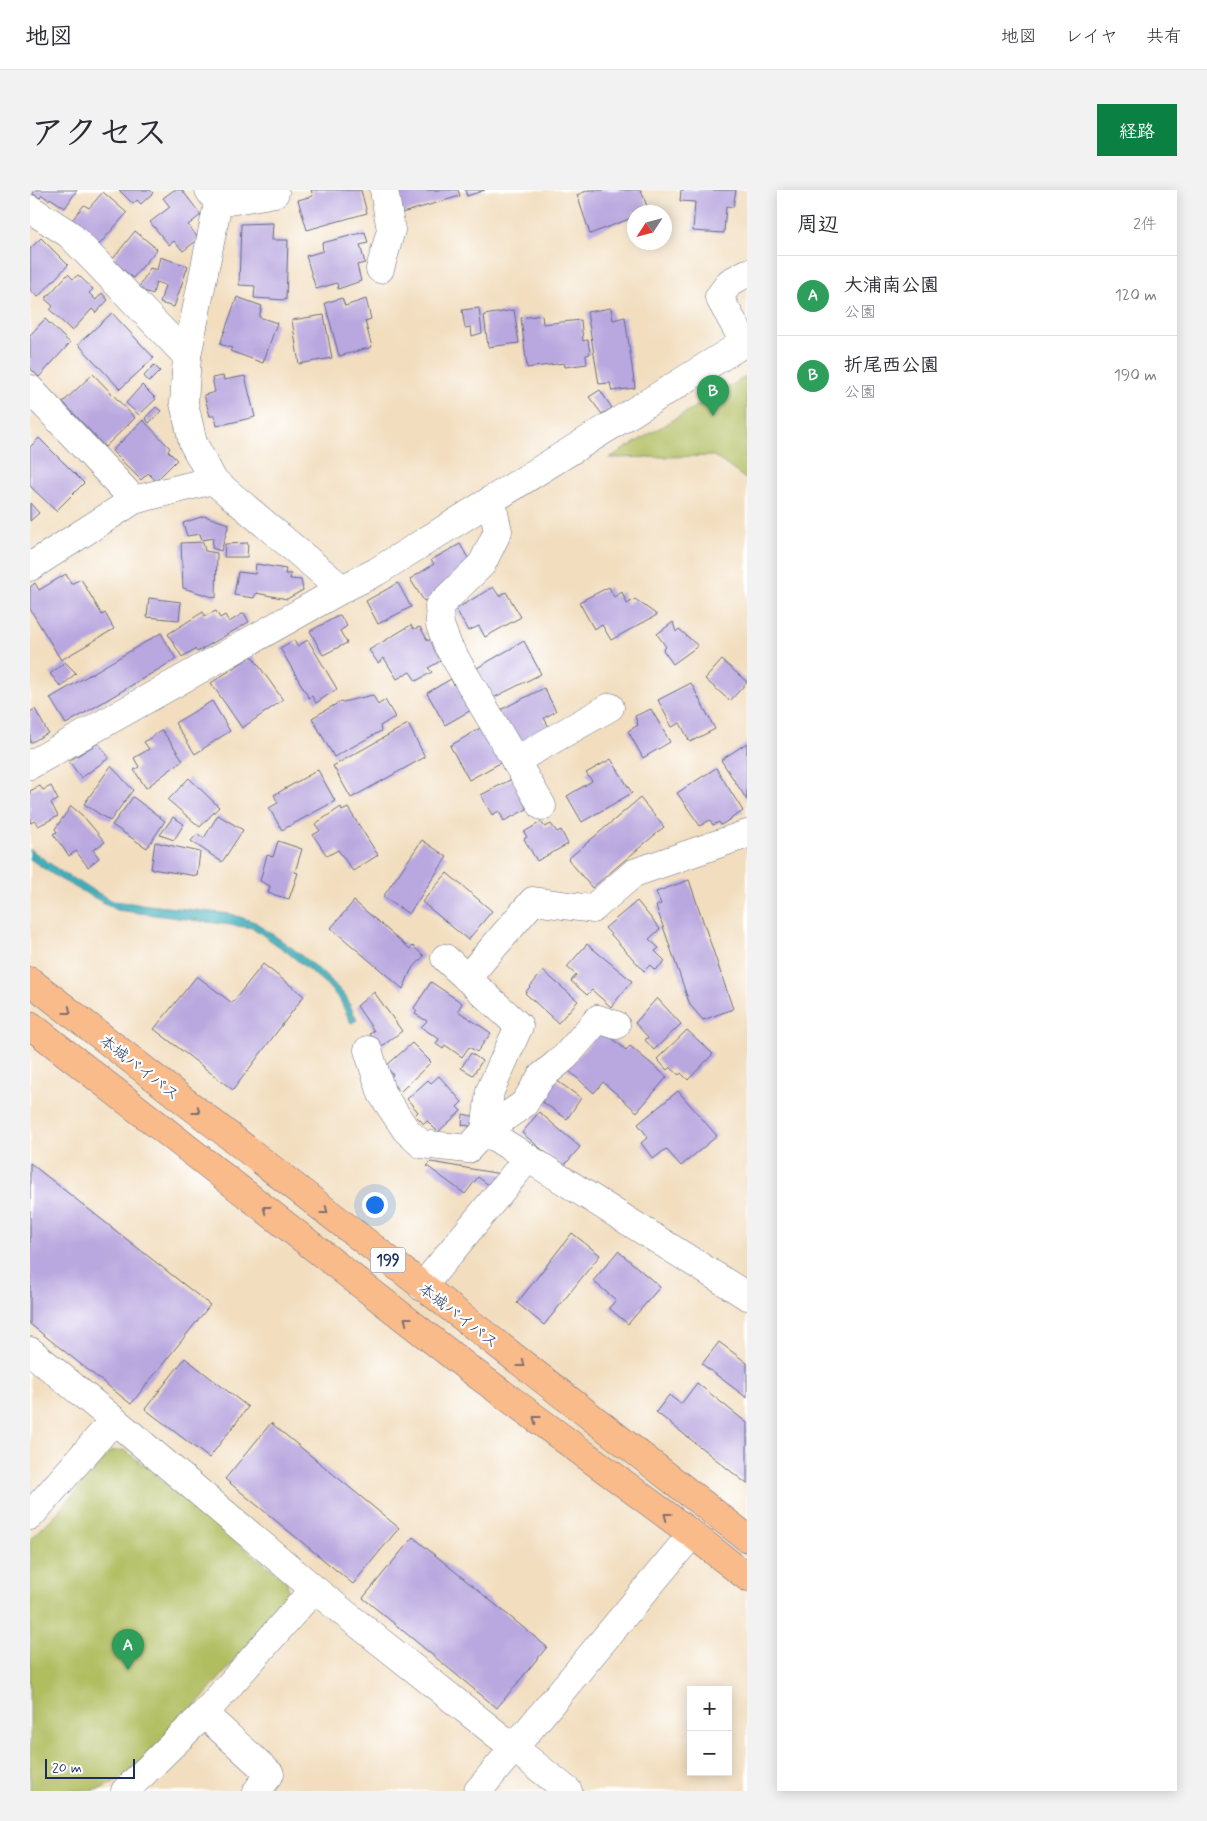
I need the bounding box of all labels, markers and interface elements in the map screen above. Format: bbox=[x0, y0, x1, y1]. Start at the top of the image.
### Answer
text: 地図 bbox=[25, 22, 73, 53]
text: 地図 bbox=[1001, 25, 1037, 49]
text: レイヤ bbox=[1065, 25, 1118, 49]
text: 共有 bbox=[1146, 25, 1182, 49]
button: 経路 bbox=[1097, 104, 1177, 156]
text: アクセス bbox=[30, 111, 168, 157]
north arrow bbox=[627, 205, 672, 250]
text: 周辺 bbox=[797, 211, 839, 239]
text: 2件 bbox=[1133, 214, 1157, 235]
text: 大浦南公園 bbox=[844, 273, 939, 298]
text: A bbox=[808, 285, 818, 306]
text: 120 m bbox=[1115, 285, 1157, 306]
text: 公園 bbox=[844, 302, 876, 323]
text: 折尾西公園 bbox=[844, 353, 939, 378]
text: B bbox=[808, 365, 818, 386]
text: 190 m bbox=[1114, 365, 1157, 386]
pin: B bbox=[697, 375, 729, 416]
text: 公園 bbox=[844, 382, 876, 403]
one-way arrow bbox=[63, 1006, 72, 1015]
street label: 本城バイパス bbox=[95, 1030, 183, 1106]
one-way arrow bbox=[191, 1105, 201, 1114]
your location bbox=[362, 1192, 388, 1218]
one-way arrow bbox=[319, 1205, 329, 1214]
one-way arrow bbox=[262, 1206, 271, 1215]
road number: 199 bbox=[370, 1248, 406, 1272]
street label: 本城バイパス bbox=[414, 1278, 502, 1354]
one-way arrow bbox=[404, 1318, 413, 1326]
one-way arrow bbox=[516, 1359, 525, 1367]
one-way arrow bbox=[532, 1416, 542, 1425]
one-way arrow bbox=[664, 1513, 673, 1521]
pin: A bbox=[112, 1629, 144, 1670]
map controls bbox=[687, 1686, 732, 1776]
button: + bbox=[687, 1686, 732, 1731]
button: − bbox=[687, 1731, 732, 1776]
scale bar bbox=[45, 1756, 135, 1779]
text: 20 m bbox=[52, 1759, 82, 1777]

